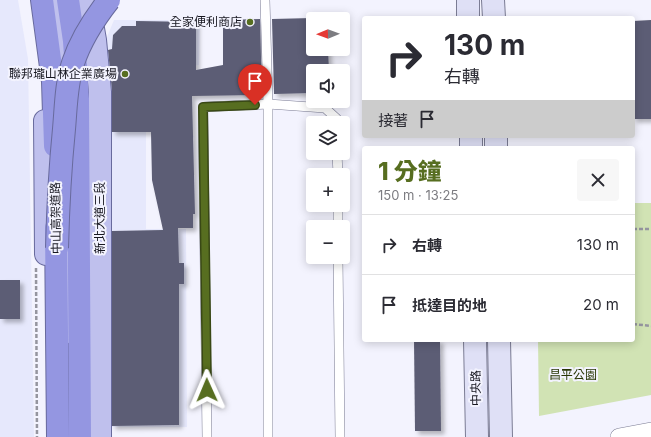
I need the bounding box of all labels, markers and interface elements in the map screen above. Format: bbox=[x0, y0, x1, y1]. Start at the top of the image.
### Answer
north arrow bbox=[306, 12, 350, 56]
map controls bbox=[306, 12, 350, 264]
place label: 全家便利商店 bbox=[170, 14, 242, 29]
marker: 全家便利商店 bbox=[245, 17, 255, 27]
text: 130 m bbox=[444, 28, 525, 62]
icon: right bbox=[378, 32, 430, 84]
pin bbox=[238, 64, 272, 105]
button: sound bbox=[306, 64, 350, 108]
place label: 聯邦瓏山林企業廣場 bbox=[9, 66, 117, 81]
text: 右轉 bbox=[444, 66, 480, 87]
marker: 聯邦瓏山林企業廣場 bbox=[120, 69, 130, 79]
icon: arrive bbox=[244, 70, 266, 92]
icon: arrive bbox=[416, 108, 438, 130]
text: 接著 bbox=[378, 111, 408, 130]
button: layers bbox=[306, 116, 350, 160]
text: 1 分鐘 bbox=[378, 157, 442, 186]
button: close bbox=[577, 159, 619, 201]
button: + bbox=[306, 168, 350, 212]
street label: 中山高架道路 bbox=[47, 182, 64, 254]
street label: 新北大道三段 bbox=[92, 182, 107, 254]
text: 150 m · 13:25 bbox=[378, 187, 458, 203]
button: − bbox=[306, 220, 350, 264]
icon: right bbox=[378, 234, 400, 256]
text: 130 m bbox=[577, 235, 619, 254]
text: 右轉 bbox=[412, 236, 442, 255]
icon: arrive bbox=[378, 294, 400, 316]
text: 20 m bbox=[583, 295, 619, 314]
text: 抵達目的地 bbox=[412, 296, 487, 315]
park label: 昌平公園 bbox=[549, 367, 597, 382]
position arrow bbox=[186, 369, 228, 411]
street label: 中央路 bbox=[468, 370, 483, 406]

